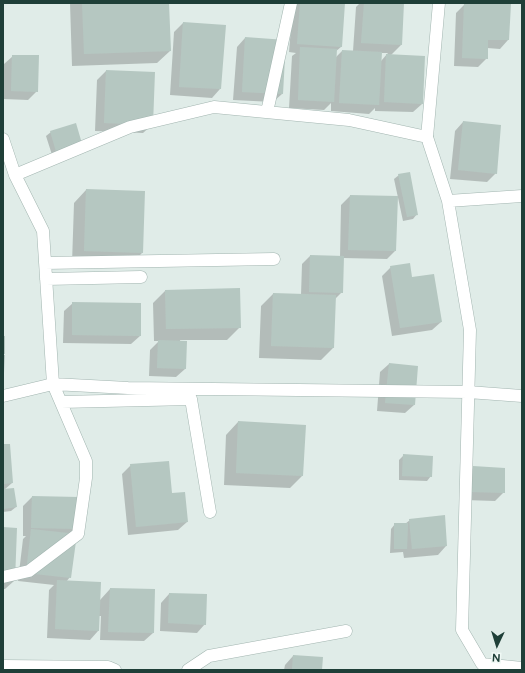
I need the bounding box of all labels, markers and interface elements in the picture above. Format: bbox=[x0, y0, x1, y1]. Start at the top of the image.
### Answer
north arrow bbox=[477, 625, 517, 665]
text: N bbox=[491, 651, 501, 664]

